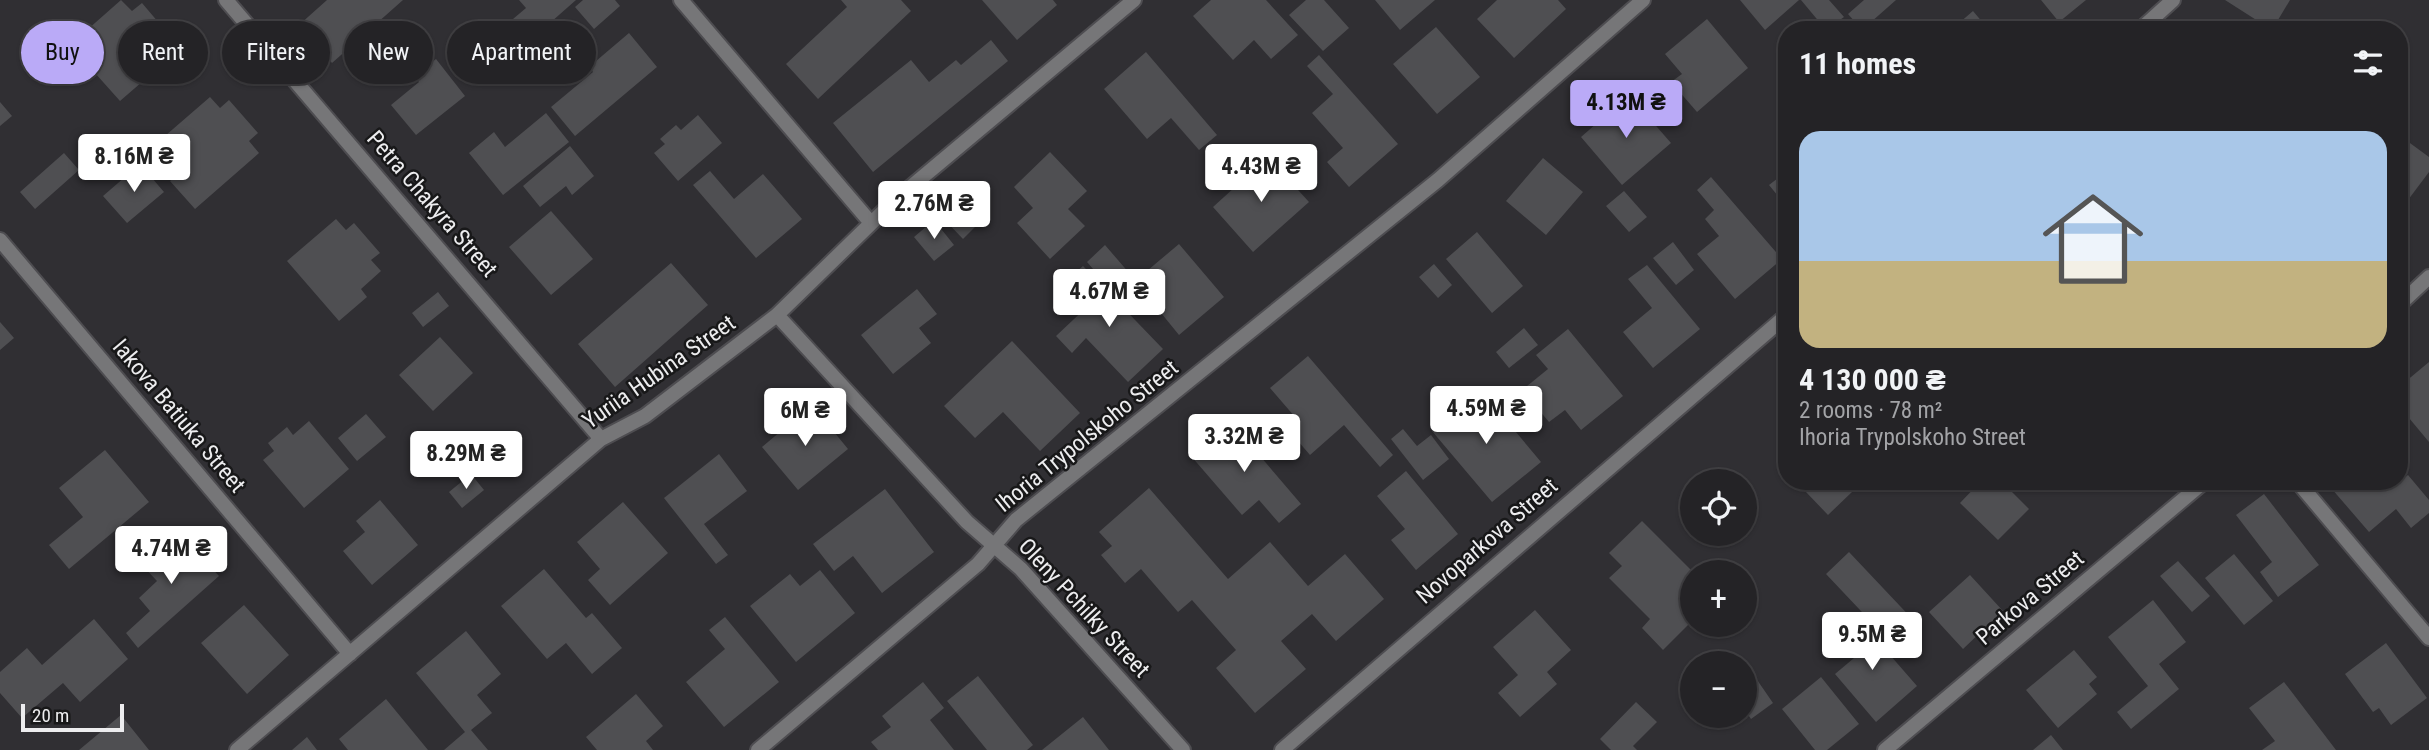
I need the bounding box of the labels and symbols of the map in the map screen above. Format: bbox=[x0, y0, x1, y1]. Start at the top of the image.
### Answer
pin: 4.13M ₴ bbox=[1561, 80, 1691, 140]
street label: Petra Chakyra Street bbox=[361, 125, 503, 283]
pin: 8.16M ₴ bbox=[69, 134, 199, 194]
pin: 4.43M ₴ bbox=[1196, 144, 1326, 204]
pin: 2.76M ₴ bbox=[869, 182, 999, 241]
pin: 4.67M ₴ bbox=[1044, 270, 1174, 329]
street label: Yuriia Hubina Street bbox=[578, 309, 740, 435]
street label: Iakova Batiuka Street bbox=[107, 334, 251, 498]
street label: Ihoria Trypolskoho Street bbox=[990, 354, 1184, 518]
pin: 4.59M ₴ bbox=[1421, 386, 1551, 446]
pin: 6M ₴ bbox=[764, 388, 846, 448]
pin: 3.32M ₴ bbox=[1179, 414, 1309, 474]
pin: 8.29M ₴ bbox=[401, 432, 531, 491]
street label: Novoparkova Street bbox=[1411, 472, 1563, 610]
pin: 4.74M ₴ bbox=[106, 526, 236, 586]
street label: Oleny Pchilky Street bbox=[1013, 533, 1155, 683]
street label: Parkova Street bbox=[1971, 545, 2089, 651]
pin: 9.5M ₴ bbox=[1815, 612, 1929, 672]
scale bar bbox=[21, 701, 124, 733]

